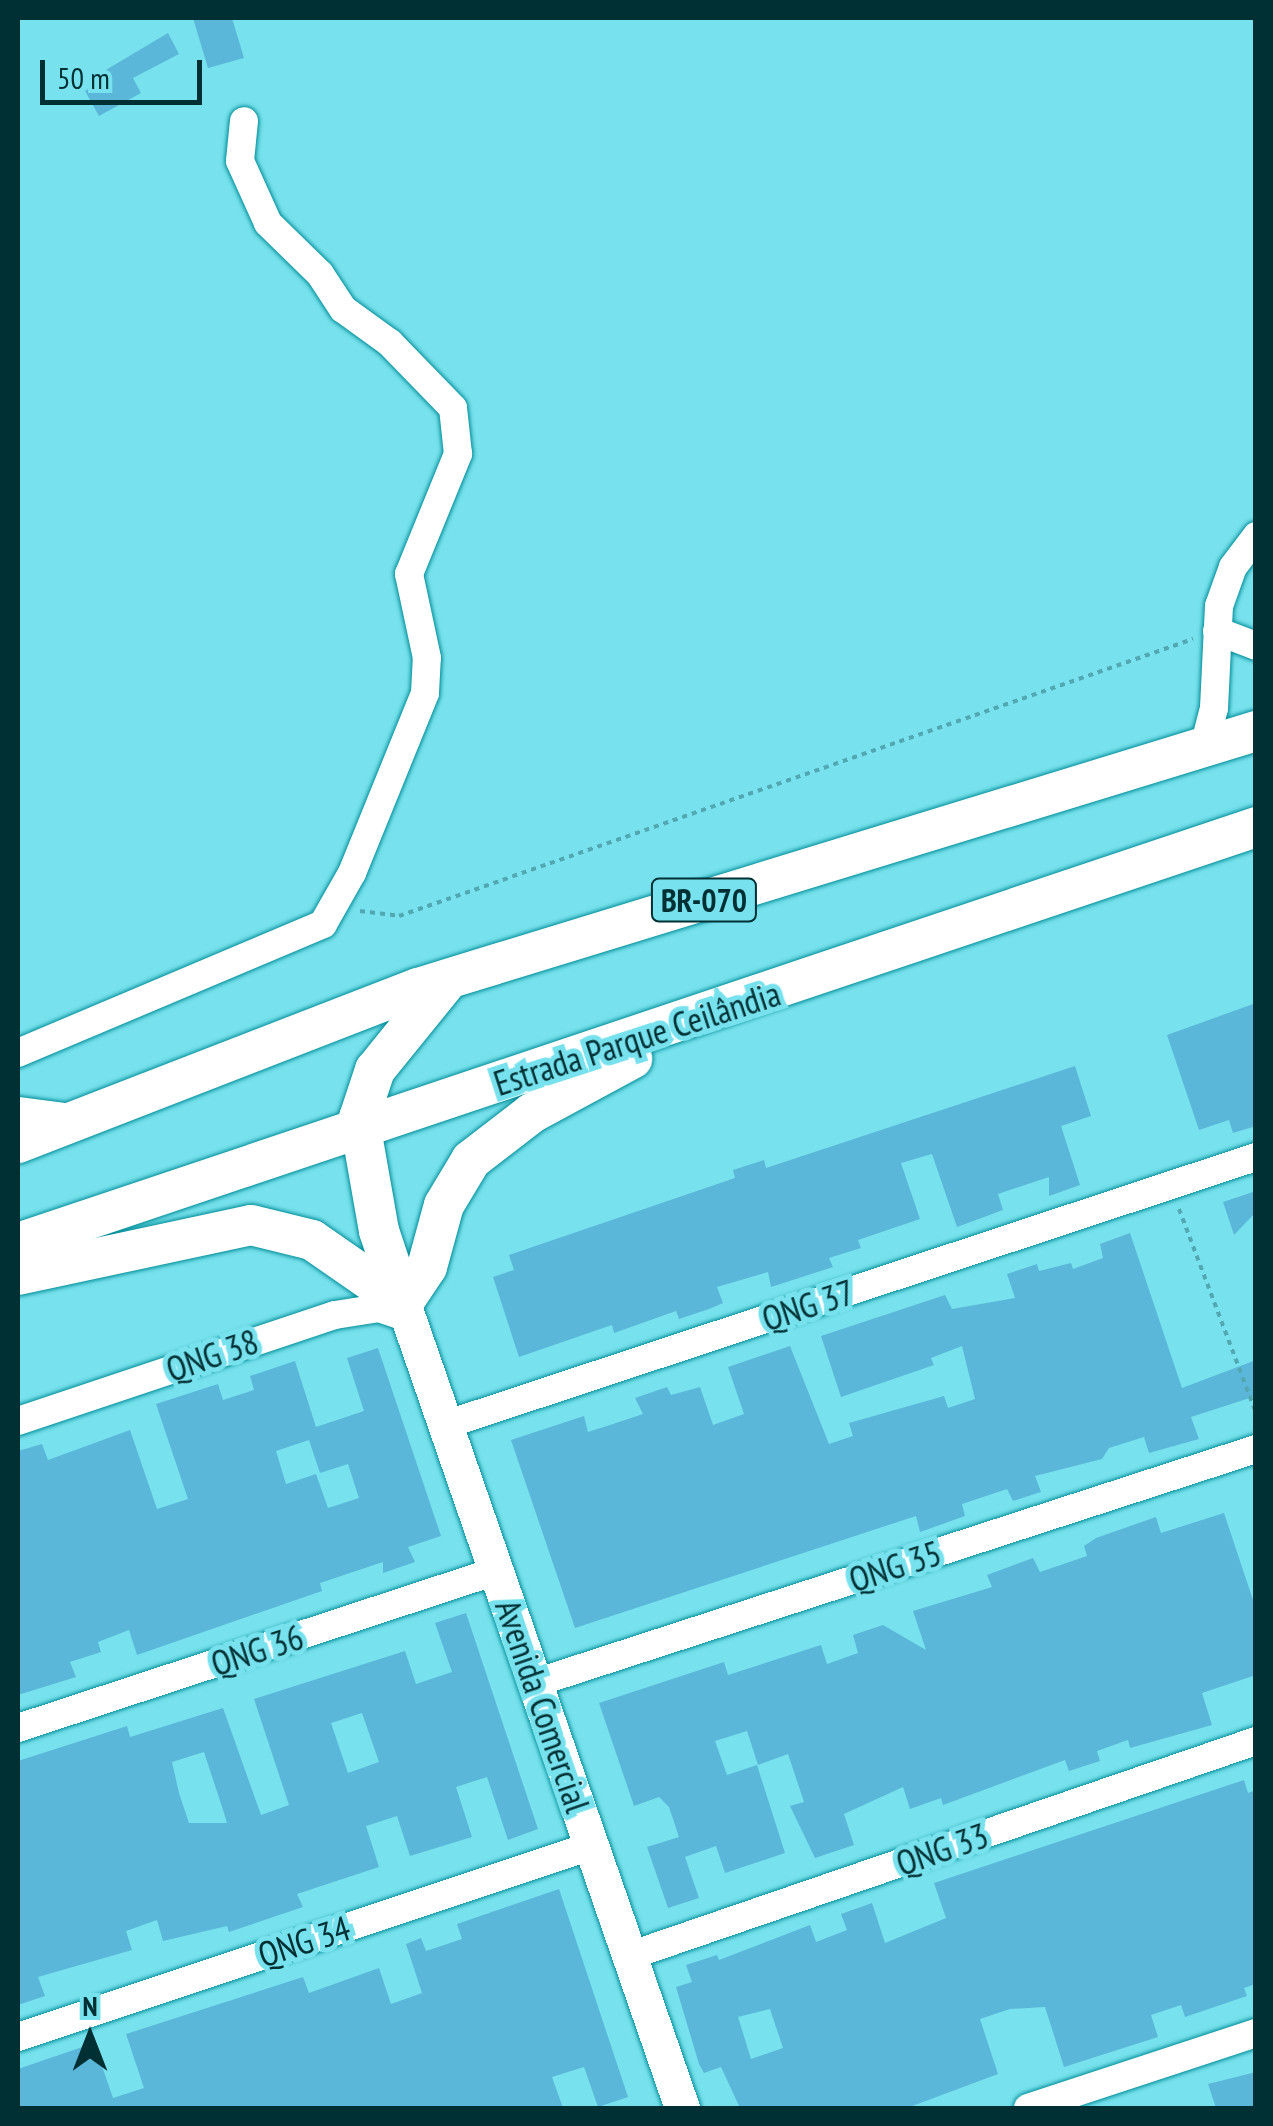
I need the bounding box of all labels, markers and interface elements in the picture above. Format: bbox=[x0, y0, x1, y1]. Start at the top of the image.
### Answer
scale bar bbox=[45, 40, 208, 102]
text: 50 m bbox=[57, 58, 110, 97]
road number: BR-070 bbox=[649, 873, 759, 927]
street label: Estrada Parque Ceilândia bbox=[489, 972, 785, 1104]
street label: QNG 37 bbox=[757, 1270, 859, 1340]
street label: QNG 38 bbox=[161, 1320, 263, 1390]
street label: QNG 35 bbox=[844, 1531, 946, 1601]
street label: Avenida Comercial bbox=[487, 1594, 599, 1818]
street label: QNG 36 bbox=[206, 1615, 308, 1685]
street label: QNG 33 bbox=[891, 1814, 993, 1884]
street label: QNG 34 bbox=[253, 1906, 355, 1976]
north arrow bbox=[40, 1986, 140, 2086]
text: N bbox=[82, 1987, 98, 2024]

